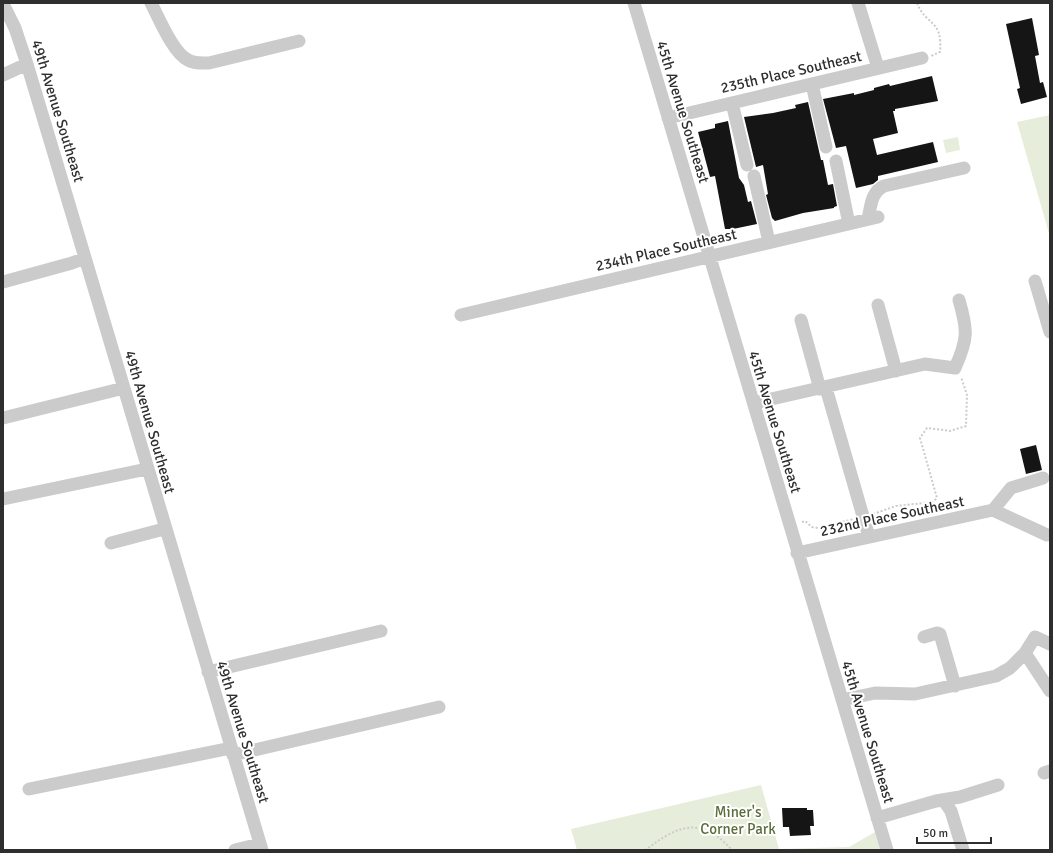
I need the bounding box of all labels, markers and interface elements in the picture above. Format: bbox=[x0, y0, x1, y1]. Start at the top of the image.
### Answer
street label: 49th Avenue Southeast bbox=[28, 38, 88, 184]
street label: 45th Avenue Southeast bbox=[653, 39, 713, 185]
street label: 235th Place Southeast bbox=[719, 47, 863, 97]
street label: 234th Place Southeast bbox=[594, 225, 738, 275]
street label: 49th Avenue Southeast bbox=[121, 348, 179, 496]
street label: 45th Avenue Southeast bbox=[745, 349, 805, 495]
street label: 232nd Place Southeast bbox=[818, 492, 966, 540]
street label: 49th Avenue Southeast bbox=[213, 659, 273, 805]
street label: 45th Avenue Southeast bbox=[838, 659, 898, 805]
park label: Miner's Corner Park bbox=[700, 803, 776, 838]
scale bar bbox=[917, 819, 991, 845]
text: 50 m bbox=[923, 826, 948, 841]

